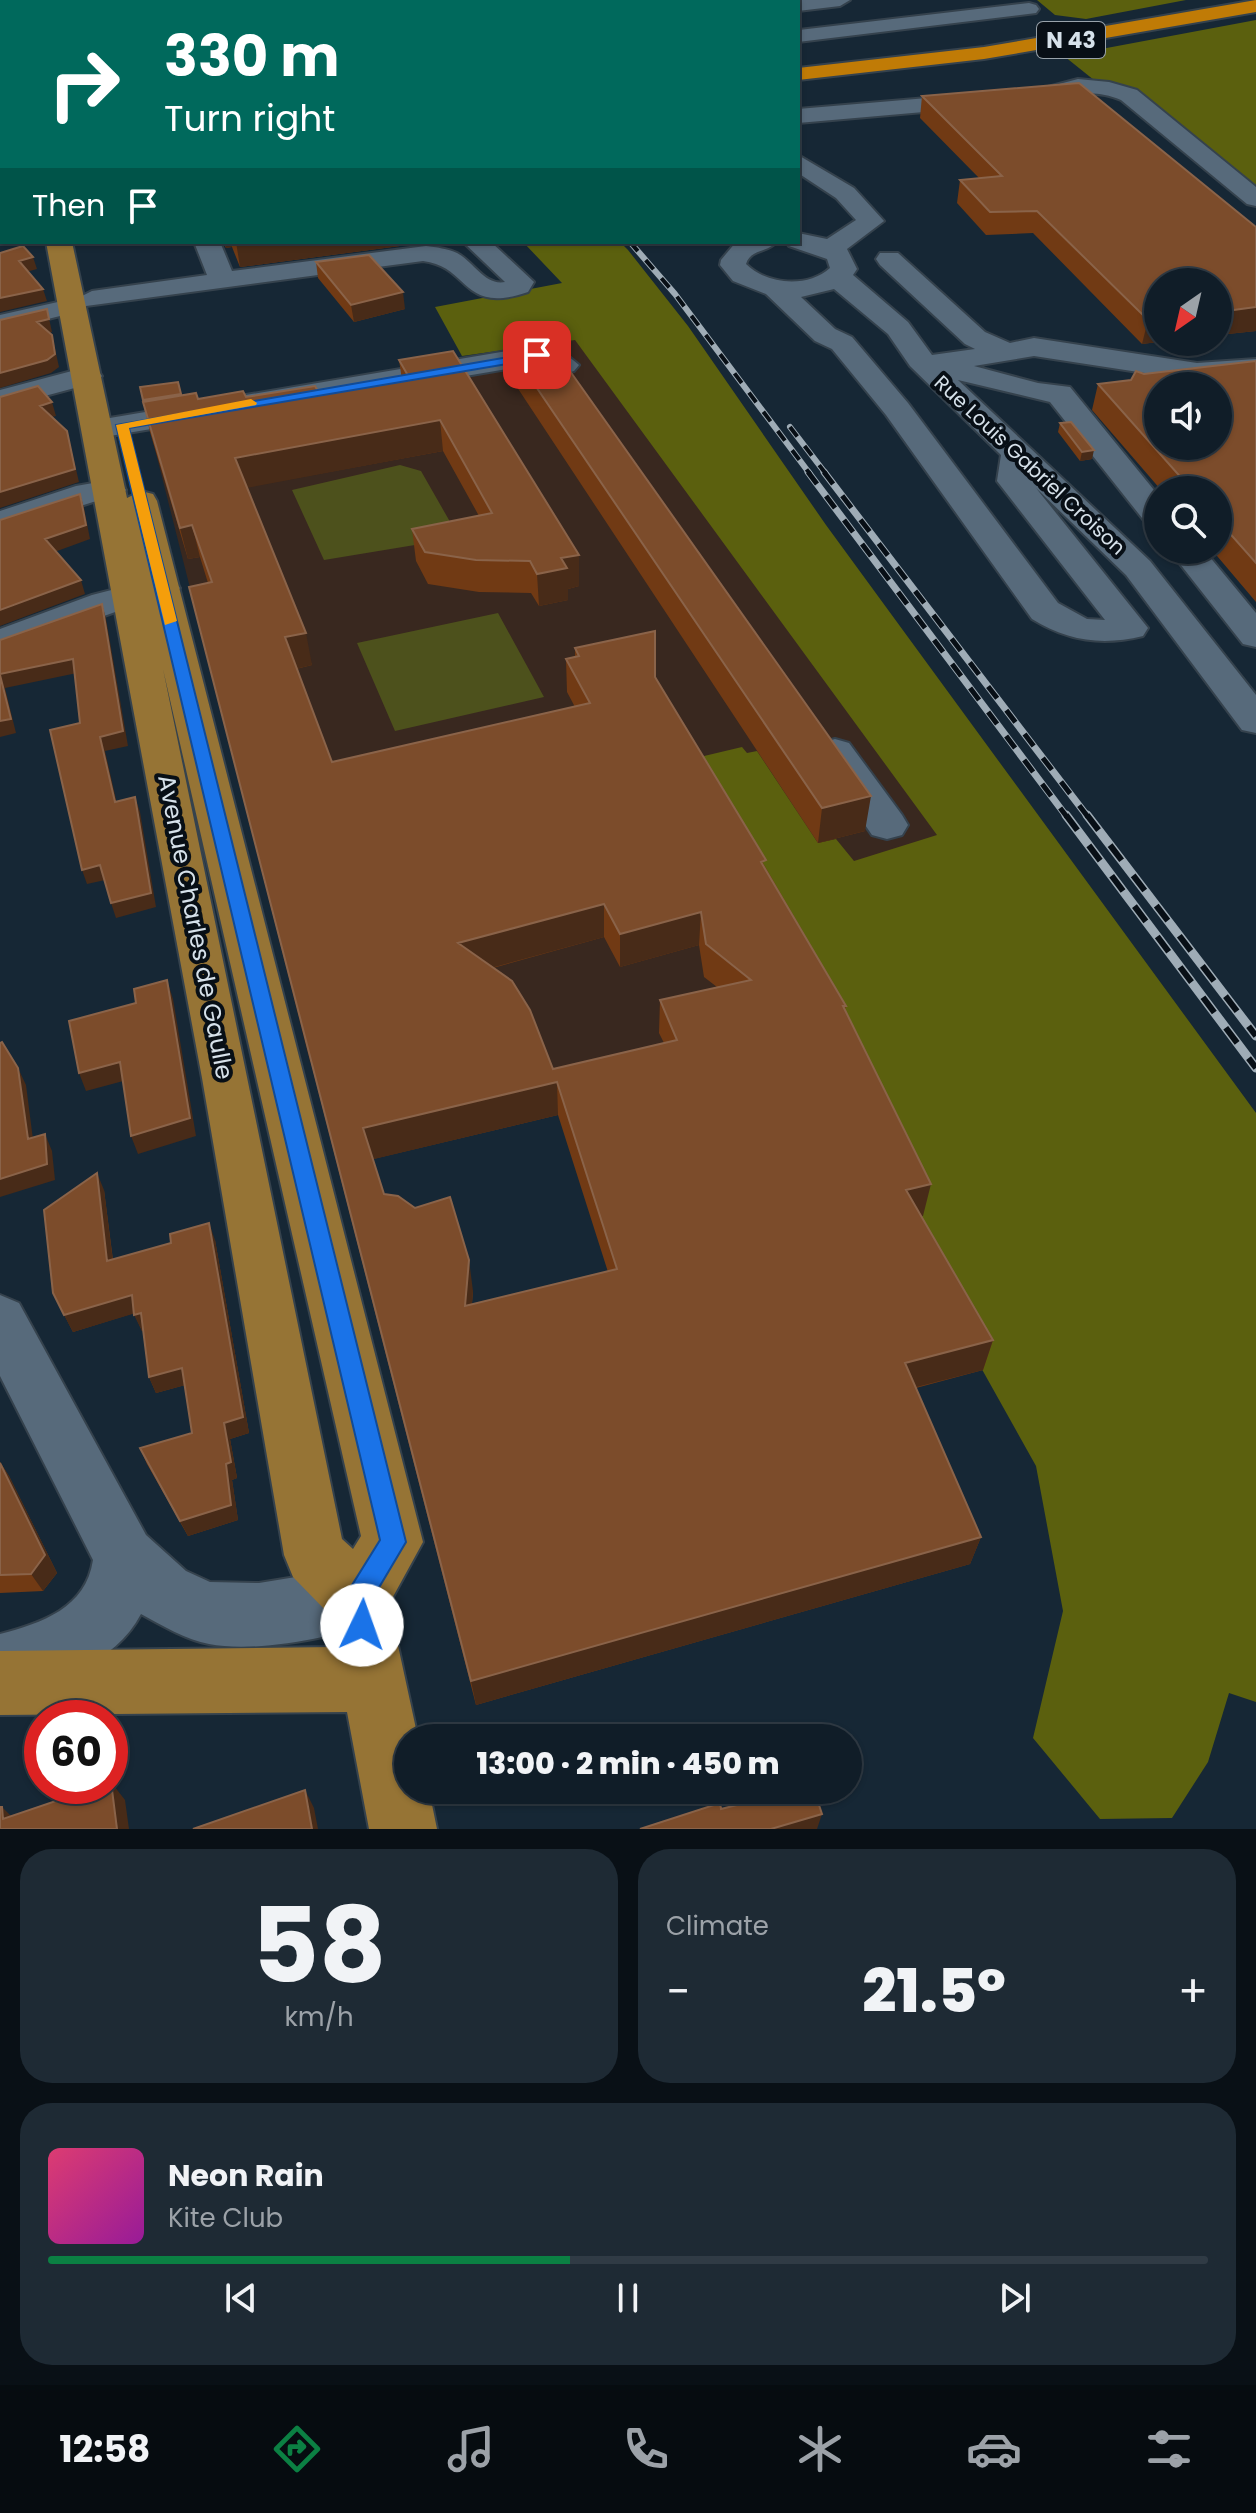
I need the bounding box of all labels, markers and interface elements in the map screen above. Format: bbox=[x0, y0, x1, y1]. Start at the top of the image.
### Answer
text: 330 m bbox=[164, 17, 339, 96]
road number: N 43 bbox=[1037, 22, 1105, 58]
icon: right bbox=[32, 32, 136, 136]
text: Turn right bbox=[164, 93, 335, 144]
text: Then bbox=[32, 184, 105, 227]
icon: arrive bbox=[121, 184, 165, 228]
north arrow bbox=[1144, 268, 1232, 356]
map controls bbox=[1144, 268, 1232, 564]
pin bbox=[503, 321, 571, 389]
icon: arrive bbox=[515, 333, 559, 377]
street label: Rue Louis Gabriel Croison bbox=[928, 369, 1132, 561]
button: sound bbox=[1144, 372, 1232, 460]
button: search bbox=[1144, 476, 1232, 564]
street label: Avenue Charles de Gaulle bbox=[150, 772, 242, 1082]
position arrow bbox=[320, 1583, 404, 1667]
speed limit sign: 60 bbox=[24, 1700, 128, 1804]
text: 13:00 · 2 min · 450 m bbox=[476, 1742, 780, 1785]
text: 58 bbox=[252, 1873, 387, 2018]
text: Climate bbox=[666, 1908, 769, 1944]
text: 21.5° bbox=[862, 1949, 1006, 2033]
text: − bbox=[666, 1961, 690, 2022]
text: + bbox=[1178, 1961, 1208, 2022]
text: km/h bbox=[284, 1999, 354, 2035]
text: Neon Rain bbox=[168, 2154, 324, 2197]
text: Kite Club bbox=[168, 2200, 283, 2236]
icon: previous bbox=[219, 2276, 263, 2320]
icon: pause bbox=[606, 2276, 650, 2320]
icon: next bbox=[993, 2276, 1037, 2320]
icon: directions bbox=[269, 2421, 325, 2477]
icon: music bbox=[443, 2421, 499, 2477]
icon: phone bbox=[618, 2421, 674, 2477]
icon: climate bbox=[792, 2421, 848, 2477]
icon: car bbox=[966, 2421, 1022, 2477]
icon: filters bbox=[1141, 2421, 1197, 2477]
text: 12:58 bbox=[59, 2424, 150, 2475]

